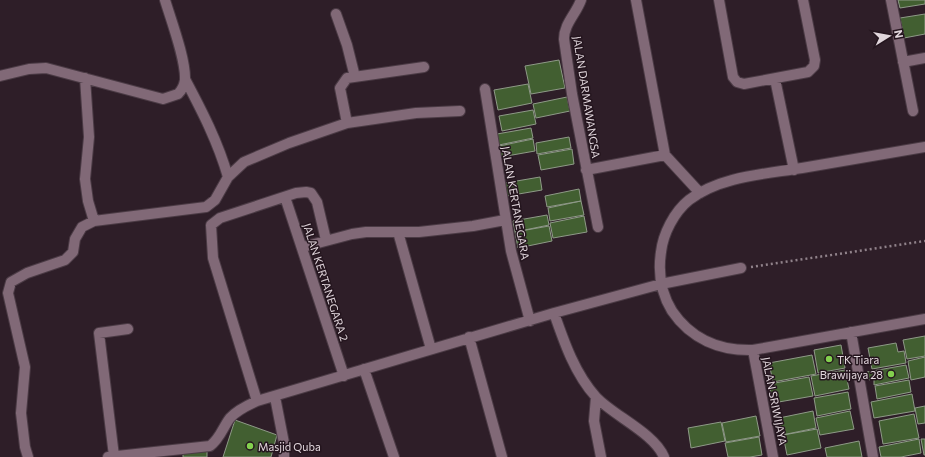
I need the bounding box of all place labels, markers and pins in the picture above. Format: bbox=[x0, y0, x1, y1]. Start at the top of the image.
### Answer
place label: TK Tiara bbox=[837, 353, 879, 366]
marker: TK Tiara bbox=[824, 354, 834, 364]
place label: Brawijaya 28 bbox=[820, 368, 883, 381]
marker: Brawijaya 28 bbox=[886, 369, 896, 379]
place label: Masjid Quba bbox=[258, 440, 321, 453]
marker: Masjid Quba bbox=[245, 441, 255, 451]

